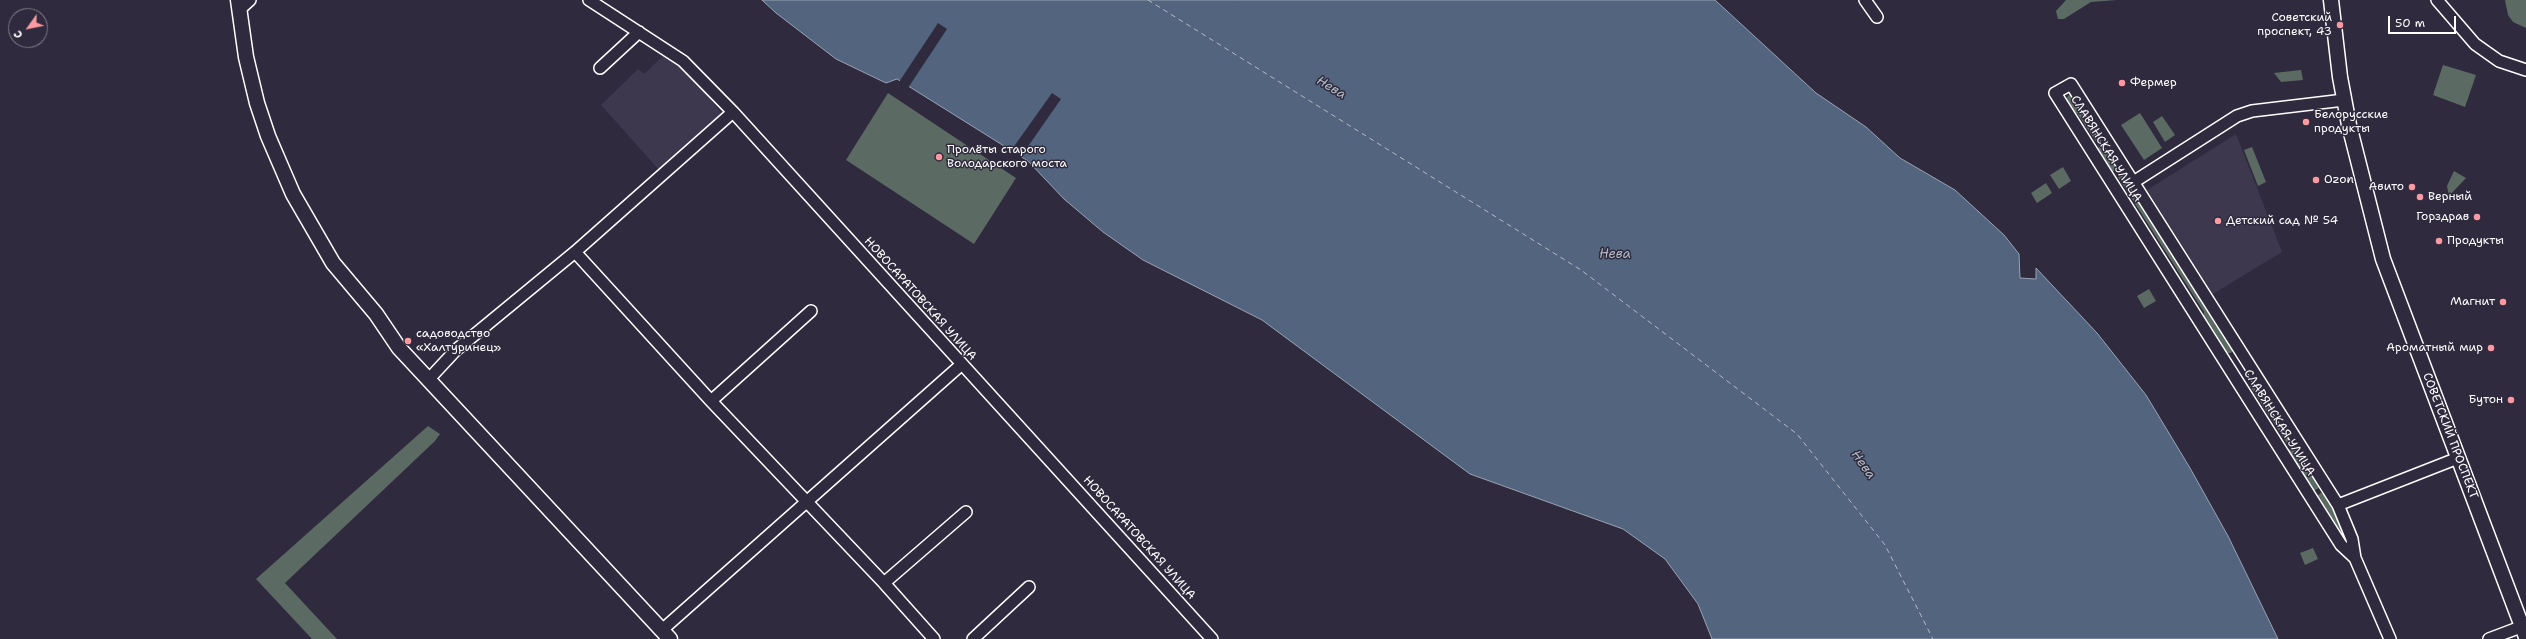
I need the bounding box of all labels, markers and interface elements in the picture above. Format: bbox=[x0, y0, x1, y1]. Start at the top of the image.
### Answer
north arrow bbox=[8, 8, 48, 48]
scale bar bbox=[2390, 8, 2458, 34]
place label: Советский проспект, 43 bbox=[2257, 11, 2332, 39]
text: 50 m bbox=[2395, 15, 2425, 31]
marker: Советский проспект, 43 bbox=[2335, 20, 2345, 30]
text: С bbox=[10, 27, 26, 41]
water label: Нева bbox=[1313, 73, 1349, 103]
place label: Фермер bbox=[2130, 76, 2177, 90]
marker: Фермер bbox=[2117, 78, 2127, 88]
street label: СЛАВЯНСКАЯ УЛИЦА bbox=[2067, 93, 2145, 205]
place label: Белорусские продукты bbox=[2314, 108, 2388, 136]
marker: Белорусские продукты bbox=[2301, 117, 2311, 127]
place label: Пролёты старого Володарского моста bbox=[947, 143, 1067, 171]
marker: Пролёты старого Володарского моста bbox=[934, 152, 944, 162]
place label: Ozon bbox=[2324, 173, 2354, 187]
marker: Ozon bbox=[2311, 175, 2321, 185]
place label: Авито bbox=[2369, 180, 2404, 194]
marker: Авито bbox=[2407, 182, 2417, 192]
place label: Верный bbox=[2428, 190, 2472, 204]
marker: Верный bbox=[2415, 192, 2425, 202]
place label: Горздрав bbox=[2416, 210, 2469, 224]
marker: Горздрав bbox=[2472, 212, 2482, 222]
place label: Детский сад № 54 bbox=[2226, 214, 2338, 228]
marker: Детский сад № 54 bbox=[2213, 216, 2223, 226]
street label: НОВОСАРАТОВСКАЯ УЛИЦА bbox=[861, 234, 979, 364]
place label: Продукты bbox=[2447, 234, 2504, 248]
marker: Продукты bbox=[2434, 236, 2444, 246]
water label: Нева bbox=[1599, 247, 1631, 263]
place label: Магнит bbox=[2450, 295, 2495, 309]
marker: Магнит bbox=[2498, 297, 2508, 307]
place label: садоводство «Халтуринец» bbox=[416, 327, 501, 355]
marker: садоводство «Халтуринец» bbox=[403, 336, 413, 346]
place label: Ароматный мир bbox=[2386, 341, 2483, 355]
marker: Ароматный мир bbox=[2486, 343, 2496, 353]
street label: СЛАВЯНСКАЯ УЛИЦА bbox=[2240, 367, 2318, 479]
street label: СОВЕТСКИЙ ПРОСПЕКТ bbox=[2419, 371, 2481, 501]
place label: Бутон bbox=[2469, 393, 2503, 407]
marker: Бутон bbox=[2506, 395, 2516, 405]
water label: Нева bbox=[1848, 448, 1878, 482]
street label: НОВОСАРАТОВСКАЯ УЛИЦА bbox=[1080, 473, 1198, 603]

